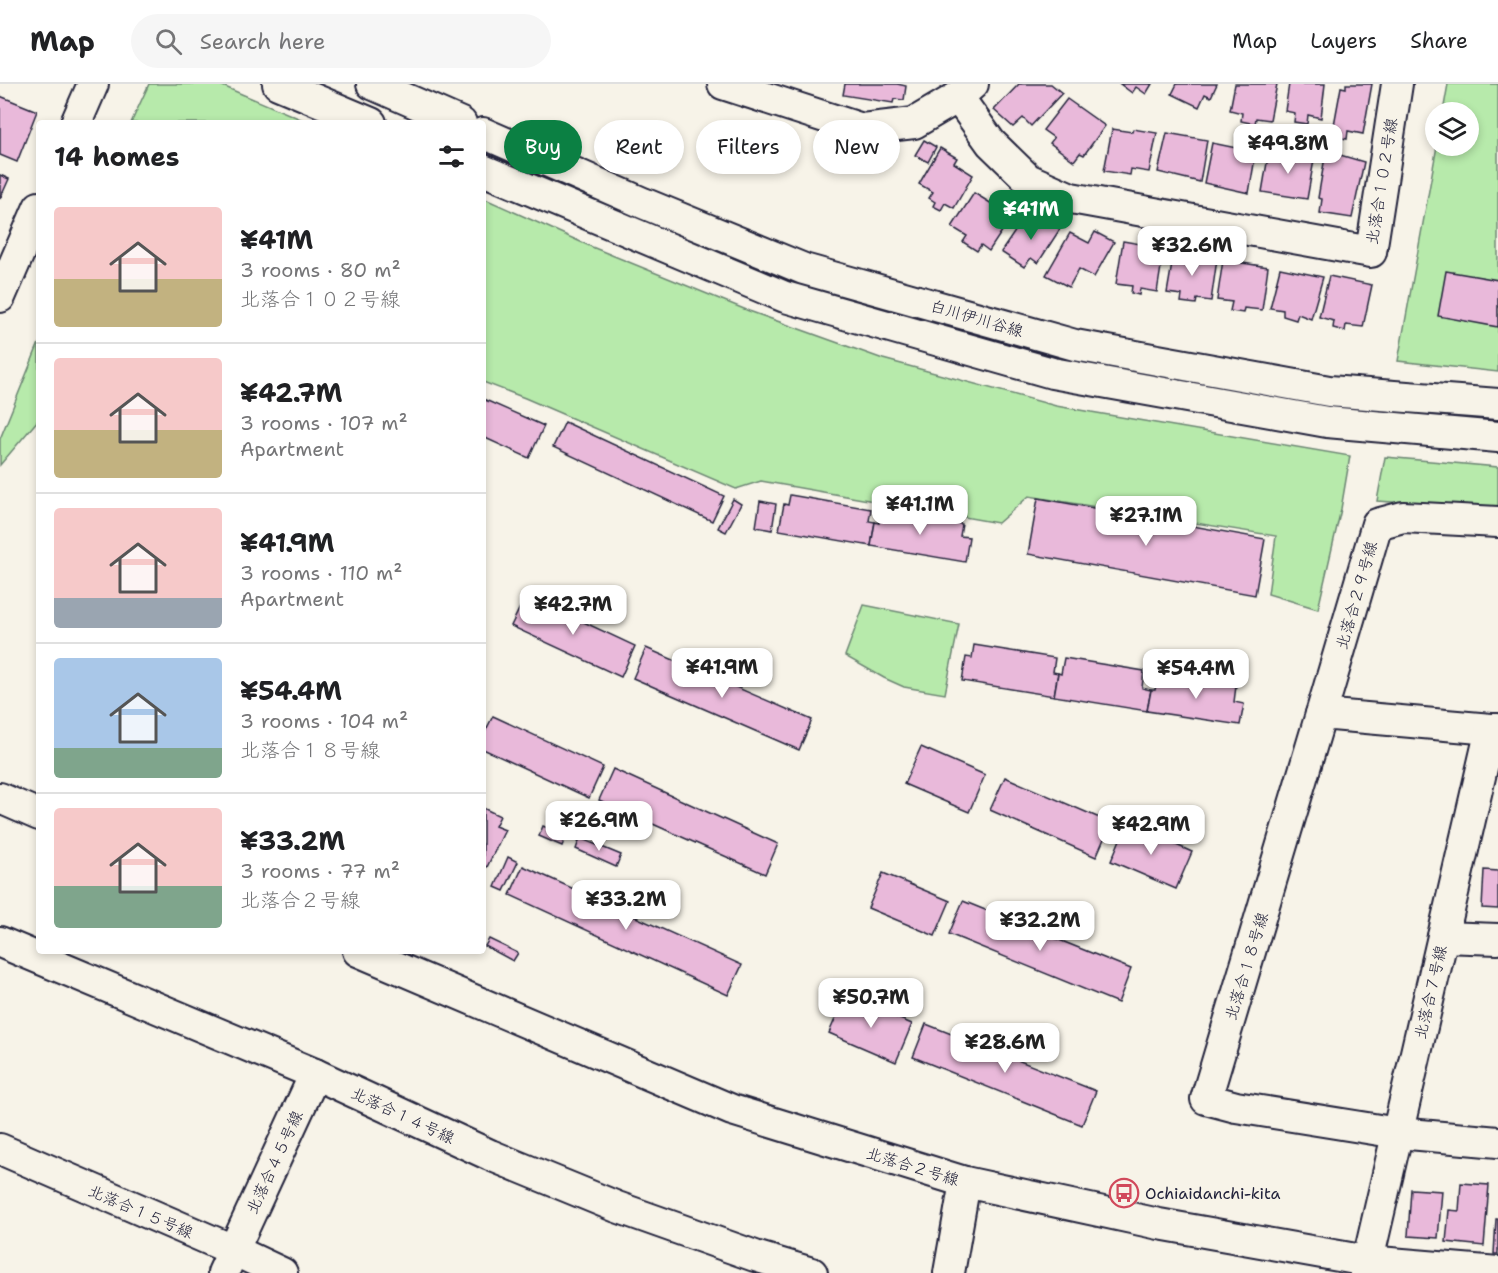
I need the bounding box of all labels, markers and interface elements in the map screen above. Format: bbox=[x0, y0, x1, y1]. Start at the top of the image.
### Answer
search box bbox=[131, 14, 551, 68]
text: Map bbox=[30, 22, 95, 60]
icon: search bbox=[152, 25, 185, 58]
text: Search here bbox=[200, 27, 325, 56]
text: Map bbox=[1232, 27, 1277, 55]
text: Layers bbox=[1310, 27, 1377, 55]
text: Share bbox=[1410, 27, 1468, 55]
map controls bbox=[1425, 102, 1479, 156]
button: layers bbox=[1425, 102, 1479, 156]
street label: 北落合１０２号線 bbox=[1361, 116, 1402, 246]
chip: Buy bbox=[504, 120, 582, 174]
chip: Rent bbox=[594, 120, 684, 174]
chip: Filters bbox=[696, 120, 801, 174]
chip: New bbox=[813, 120, 900, 174]
pin: ¥49.8M bbox=[1239, 124, 1337, 175]
text: ¥49.8M bbox=[1247, 130, 1329, 156]
text: 14 homes bbox=[54, 139, 180, 174]
icon: filters bbox=[435, 140, 468, 173]
pin: ¥41M bbox=[995, 190, 1067, 241]
text: ¥41M bbox=[1003, 196, 1059, 222]
text: ¥41M bbox=[240, 222, 313, 257]
pin: ¥32.6M bbox=[1143, 226, 1241, 277]
icon: home bbox=[102, 231, 174, 303]
text: ¥32.6M bbox=[1152, 232, 1232, 258]
text: 3 rooms · 80 m² bbox=[240, 257, 401, 283]
text: 北落合１０２号線 bbox=[240, 286, 400, 312]
street label: 白川伊川谷線 bbox=[928, 295, 1026, 342]
text: ¥42.7M bbox=[240, 375, 342, 410]
icon: home bbox=[102, 382, 174, 454]
text: 3 rooms · 107 m² bbox=[240, 410, 408, 436]
text: Apartment bbox=[240, 436, 344, 462]
pin: ¥41.1M bbox=[871, 485, 969, 536]
text: ¥41.1M bbox=[886, 491, 954, 517]
pin: ¥27.1M bbox=[1097, 496, 1195, 547]
text: ¥27.1M bbox=[1110, 502, 1182, 528]
text: ¥41.9M bbox=[240, 525, 334, 560]
icon: home bbox=[102, 532, 174, 604]
street label: 北落合２９号線 bbox=[1331, 538, 1382, 652]
text: 3 rooms · 110 m² bbox=[240, 560, 403, 586]
pin: ¥42.7M bbox=[524, 585, 622, 636]
text: Apartment bbox=[240, 586, 344, 612]
text: ¥42.7M bbox=[534, 591, 612, 617]
pin: ¥41.9M bbox=[673, 648, 771, 699]
pin: ¥54.4M bbox=[1147, 649, 1245, 700]
text: ¥41.9M bbox=[686, 654, 758, 680]
text: ¥54.4M bbox=[1157, 655, 1235, 681]
text: ¥54.4M bbox=[240, 673, 342, 708]
icon: home bbox=[102, 682, 174, 754]
text: 3 rooms · 104 m² bbox=[240, 708, 408, 734]
text: 北落合１８号線 bbox=[240, 737, 380, 763]
pin: ¥26.9M bbox=[550, 801, 648, 852]
pin: ¥42.9M bbox=[1102, 805, 1200, 856]
text: ¥26.9M bbox=[560, 807, 638, 833]
text: ¥42.9M bbox=[1112, 811, 1190, 837]
text: ¥33.2M bbox=[240, 823, 345, 858]
icon: home bbox=[102, 832, 174, 904]
text: 3 rooms · 77 m² bbox=[240, 858, 400, 884]
pin: ¥33.2M bbox=[577, 880, 675, 931]
text: ¥33.2M bbox=[586, 886, 666, 912]
text: 北落合２号線 bbox=[240, 887, 360, 913]
pin: ¥32.2M bbox=[991, 901, 1089, 952]
text: ¥32.2M bbox=[999, 907, 1081, 933]
street label: 北落合１８号線 bbox=[1220, 910, 1273, 1023]
street label: 北落合７号線 bbox=[1409, 943, 1452, 1041]
pin: ¥50.7M bbox=[822, 978, 920, 1029]
text: ¥50.7M bbox=[832, 984, 910, 1010]
pin: ¥28.6M bbox=[956, 1023, 1054, 1074]
text: ¥28.6M bbox=[964, 1029, 1046, 1055]
street label: 北落合１４号線 bbox=[348, 1082, 458, 1149]
street label: 北落合４５号線 bbox=[241, 1107, 308, 1217]
street label: 北落合２号線 bbox=[864, 1142, 962, 1191]
bus stop icon: Ochiaidanchi-kita bbox=[1108, 1177, 1140, 1209]
street label: 北落合１５号線 bbox=[85, 1180, 196, 1243]
place label: Ochiaidanchi-kita bbox=[1145, 1183, 1280, 1204]

